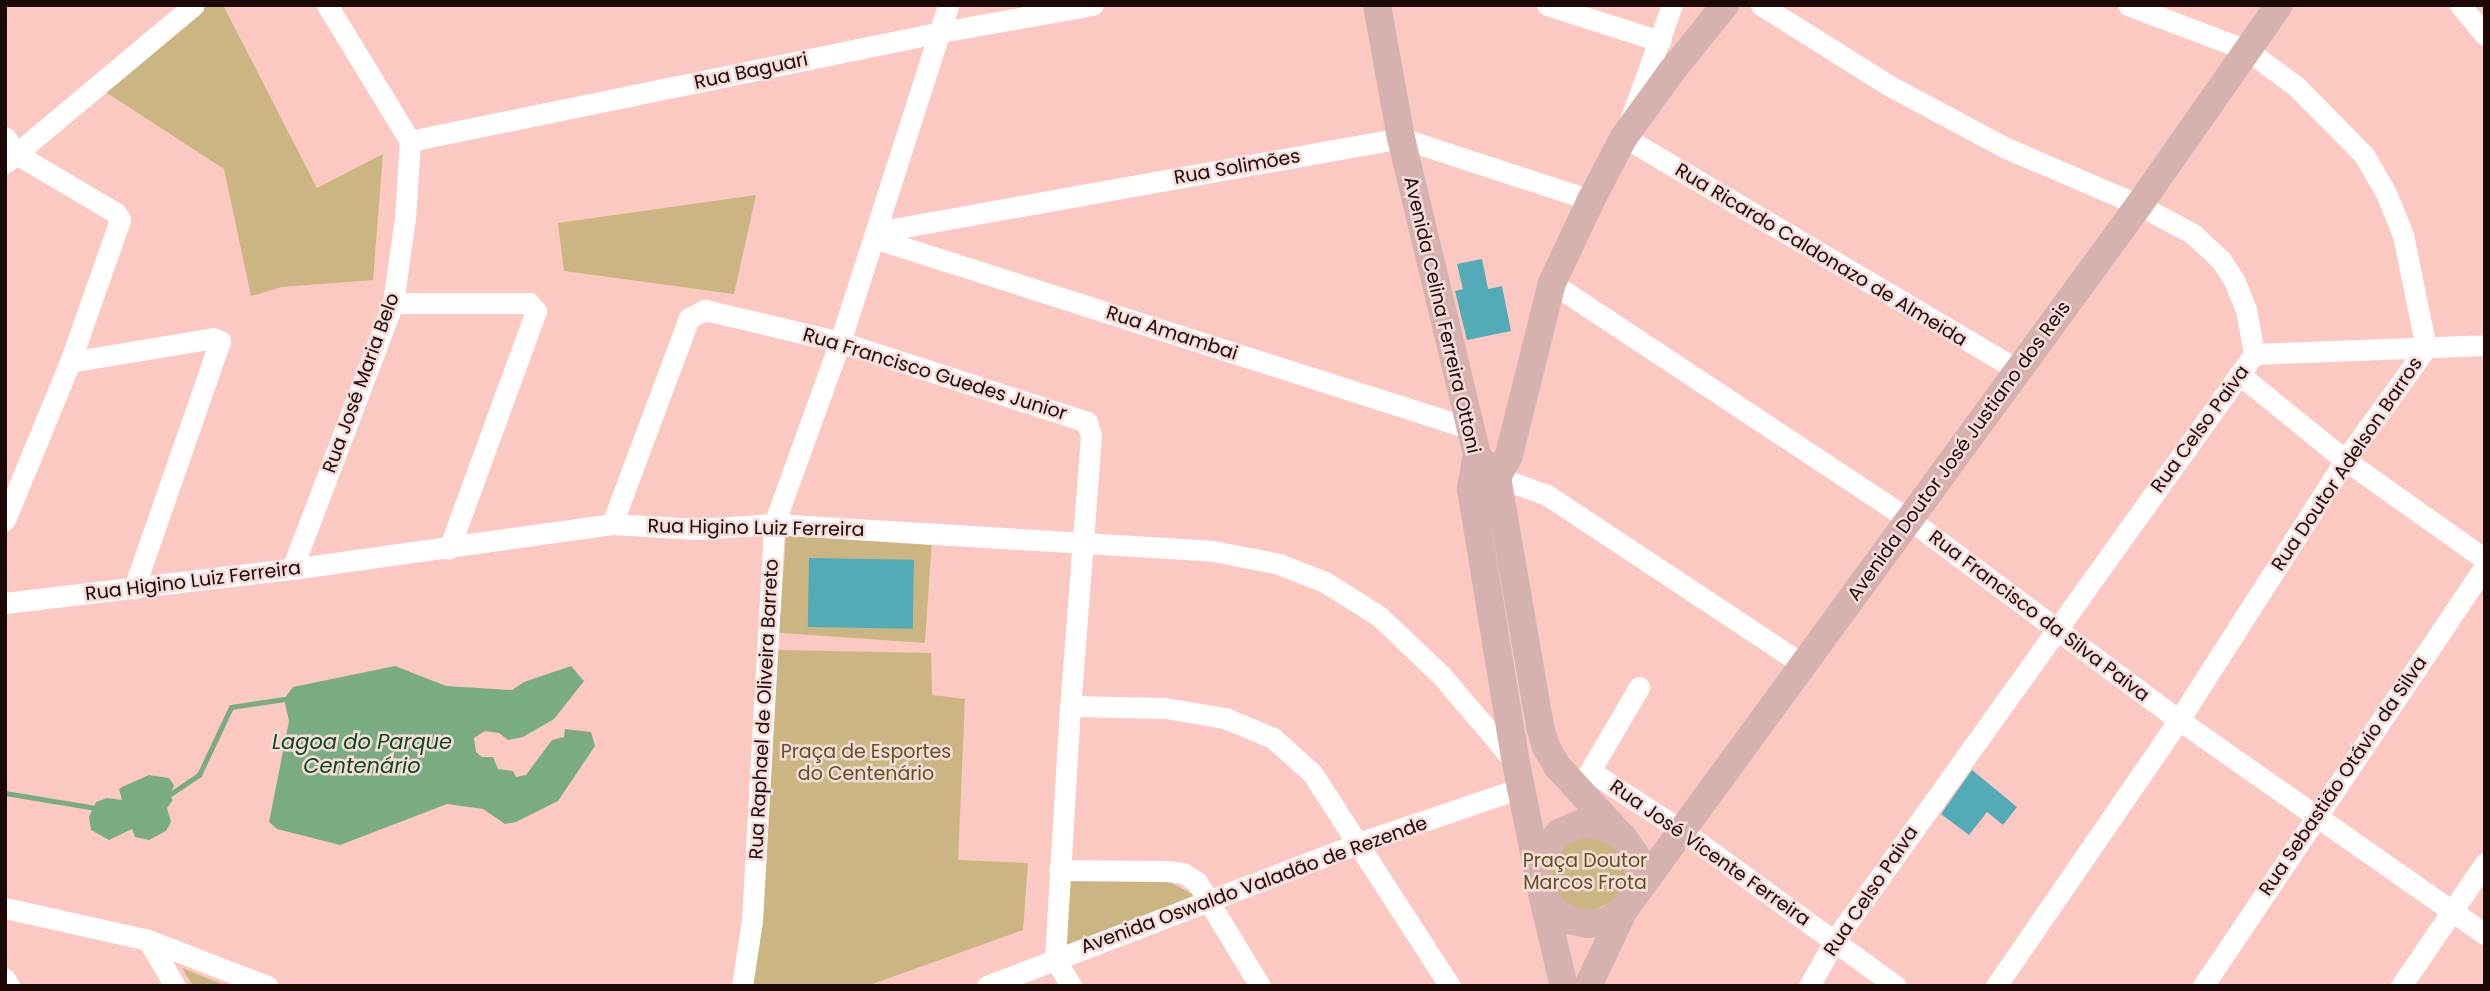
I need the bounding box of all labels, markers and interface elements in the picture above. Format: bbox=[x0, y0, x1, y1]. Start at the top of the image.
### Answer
street label: Rua Baguari bbox=[692, 48, 810, 94]
street label: Rua Solimões bbox=[1172, 145, 1302, 189]
street label: Rua Ricardo Caldonazo de Almeida bbox=[1671, 159, 1971, 351]
street label: Avenida Celina Ferreira Ottoni bbox=[1399, 174, 1485, 456]
street label: Rua José Maria Belo bbox=[318, 290, 404, 476]
street label: Avenida Doutor José Justiano dos Reis bbox=[1843, 297, 2075, 605]
street label: Rua Amambai bbox=[1103, 301, 1241, 365]
street label: Rua Francisco Guedes Junior bbox=[800, 323, 1070, 425]
street label: Rua Doutor Adelson Barros bbox=[2267, 353, 2427, 575]
street label: Rua Celso Paiva bbox=[2146, 361, 2254, 497]
street label: Rua Higino Luiz Ferreira bbox=[647, 515, 865, 541]
street label: Rua Francisco da Silva Paiva bbox=[1924, 526, 2154, 706]
street label: Rua Higino Luiz Ferreira bbox=[84, 556, 302, 606]
street label: Rua Raphael de Oliveira Barreto bbox=[745, 558, 783, 860]
street label: Rua Sebastião Otávio da Silva bbox=[2254, 652, 2432, 900]
water label: Lagoa do Parque Centenário bbox=[272, 729, 452, 779]
park label: Praça de Esportes do Centenário bbox=[781, 741, 951, 785]
street label: Rua José Vicente Ferreira bbox=[1605, 775, 1815, 931]
street label: Avenida Oswaldo Valadão de Rezende bbox=[1078, 811, 1430, 959]
street label: Rua Celso Paiva bbox=[1819, 822, 1923, 960]
park label: Praça Doutor Marcos Frota bbox=[1523, 850, 1647, 894]

